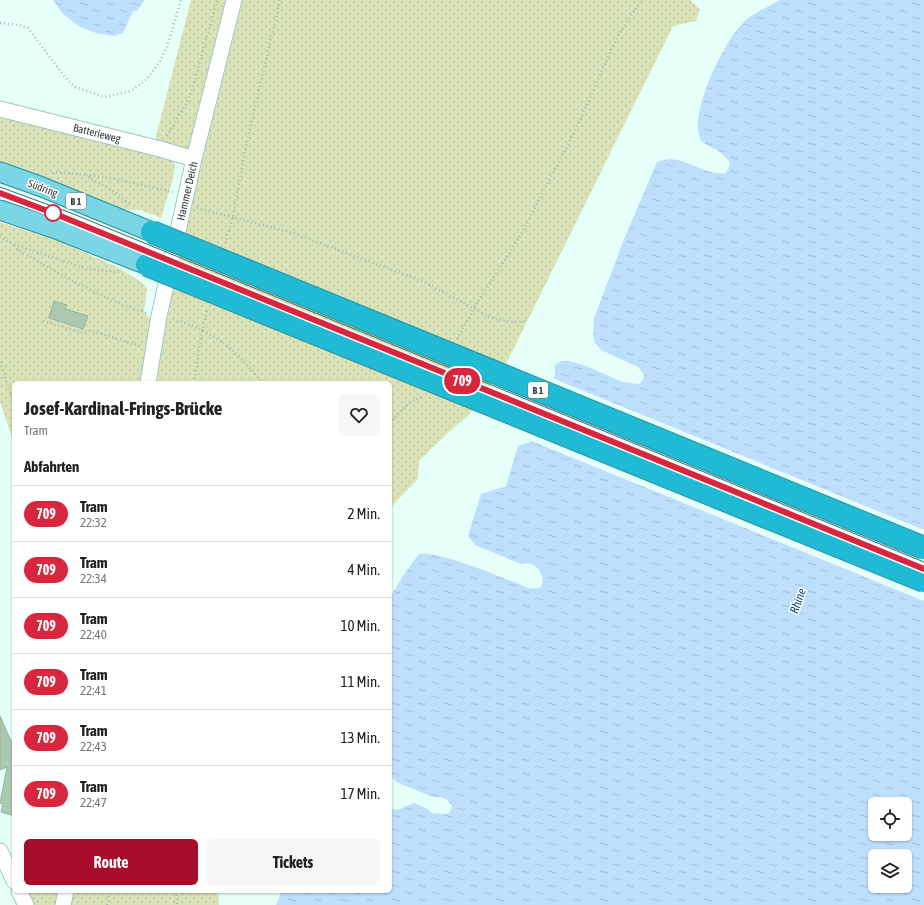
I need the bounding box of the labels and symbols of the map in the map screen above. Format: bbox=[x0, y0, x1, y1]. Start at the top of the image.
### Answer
street label: Batterieweg bbox=[72, 121, 122, 145]
street label: Hammer Deich bbox=[174, 160, 200, 222]
street label: Südring bbox=[26, 177, 60, 199]
road number: B 1 bbox=[66, 193, 86, 209]
unlabelled marker bbox=[44, 204, 62, 222]
line badge: 709 bbox=[439, 368, 485, 394]
road number: B 1 bbox=[528, 382, 548, 398]
water label: Rhine bbox=[787, 586, 809, 616]

